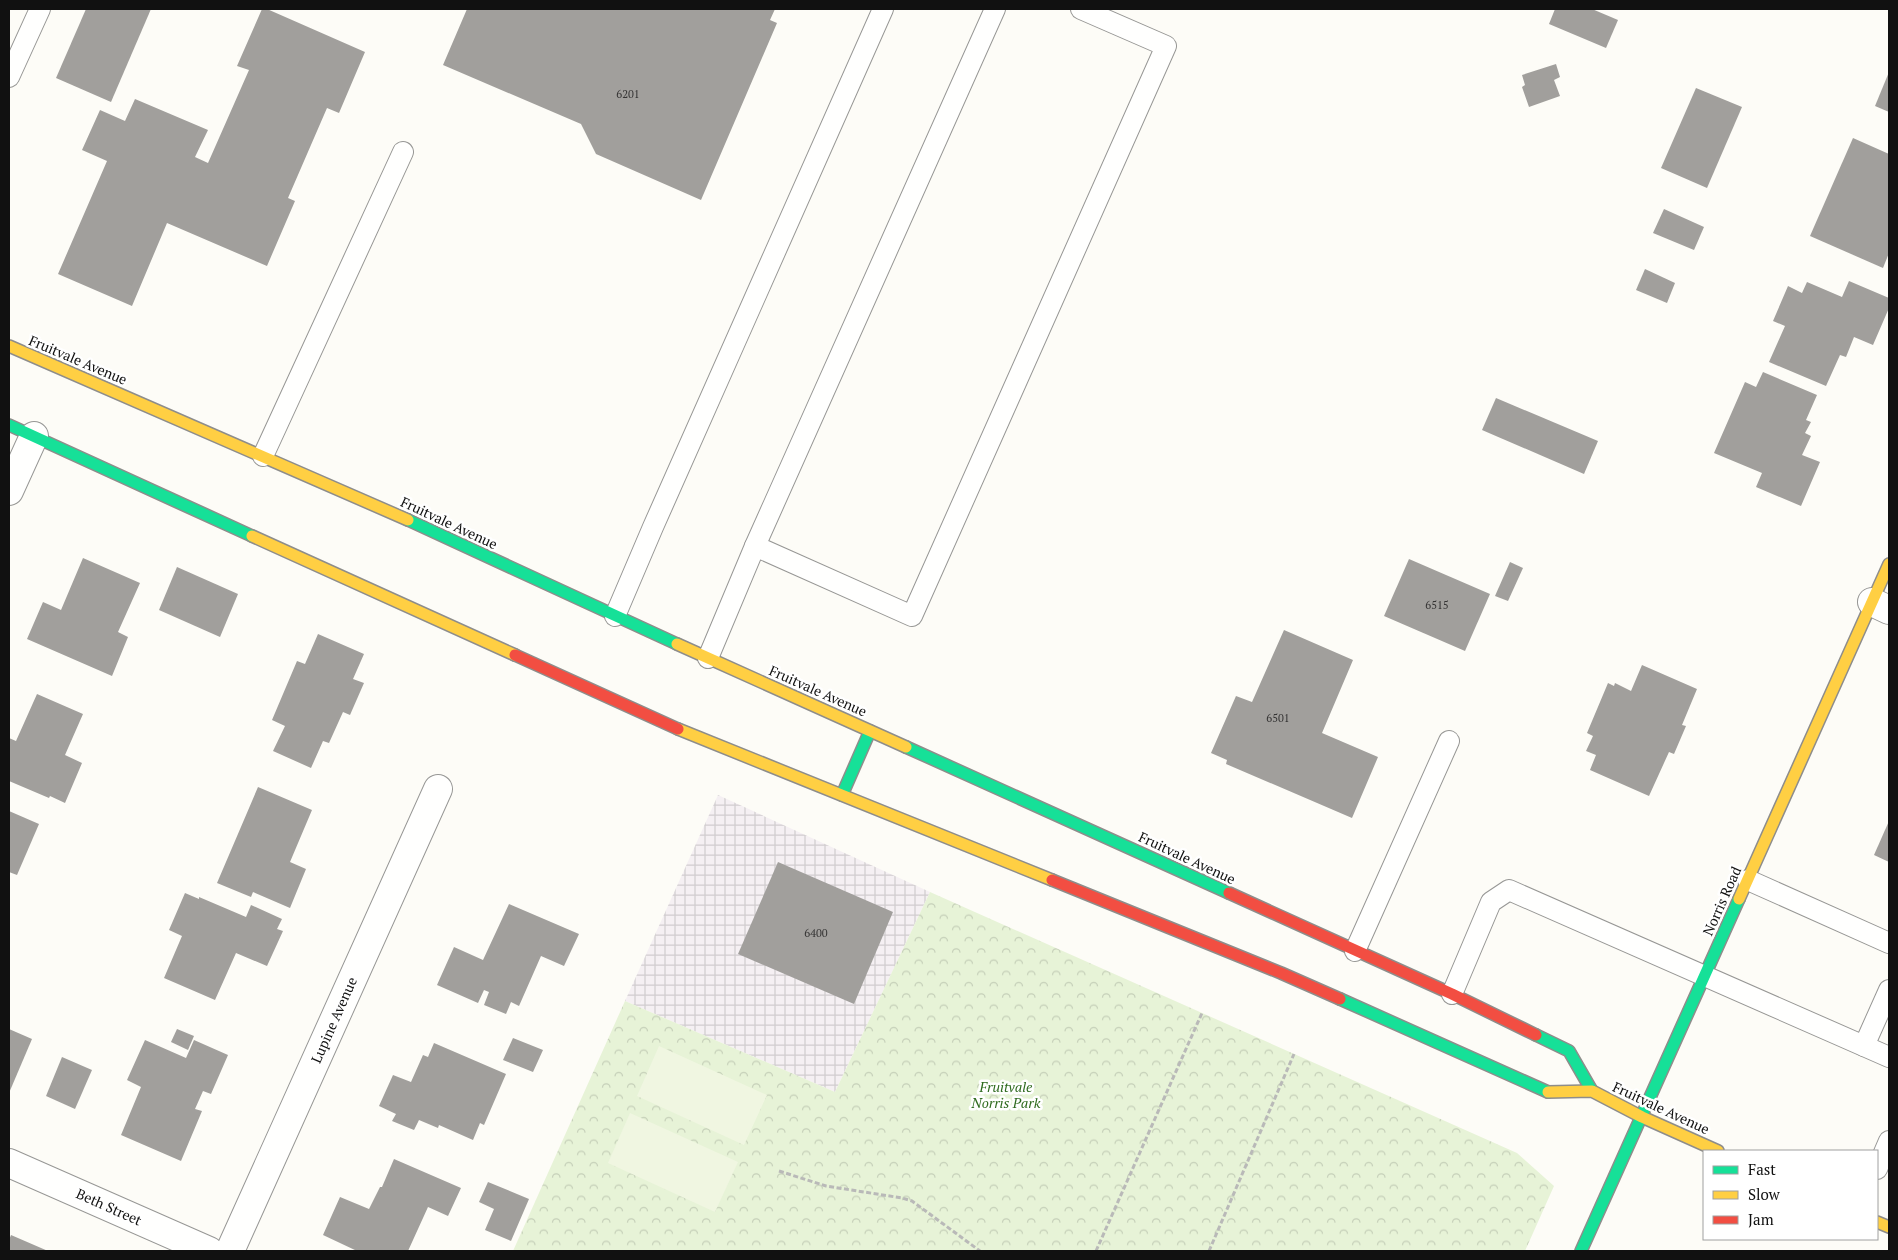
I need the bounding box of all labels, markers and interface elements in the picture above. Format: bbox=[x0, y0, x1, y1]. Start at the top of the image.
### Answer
house number: 6201 bbox=[616, 87, 640, 101]
street label: Fruitvale Avenue bbox=[26, 330, 130, 389]
street label: Fruitvale Avenue bbox=[398, 492, 501, 553]
house number: 6515 bbox=[1425, 598, 1449, 612]
street label: Fruitvale Avenue bbox=[766, 661, 870, 721]
house number: 6501 bbox=[1266, 711, 1290, 725]
street label: Fruitvale Avenue bbox=[1136, 827, 1239, 888]
street label: Norris Road bbox=[1698, 863, 1745, 938]
house number: 6400 bbox=[804, 926, 828, 940]
street label: Lupine Avenue bbox=[306, 974, 361, 1066]
park label: Fruitvale Norris Park bbox=[971, 1077, 1041, 1112]
street label: Fruitvale Avenue bbox=[1610, 1077, 1713, 1138]
legend bbox=[1703, 1150, 1878, 1240]
text: Fast bbox=[1748, 1159, 1776, 1179]
street label: Beth Street bbox=[73, 1184, 146, 1230]
text: Slow bbox=[1748, 1184, 1781, 1204]
text: Jam bbox=[1748, 1209, 1774, 1229]

